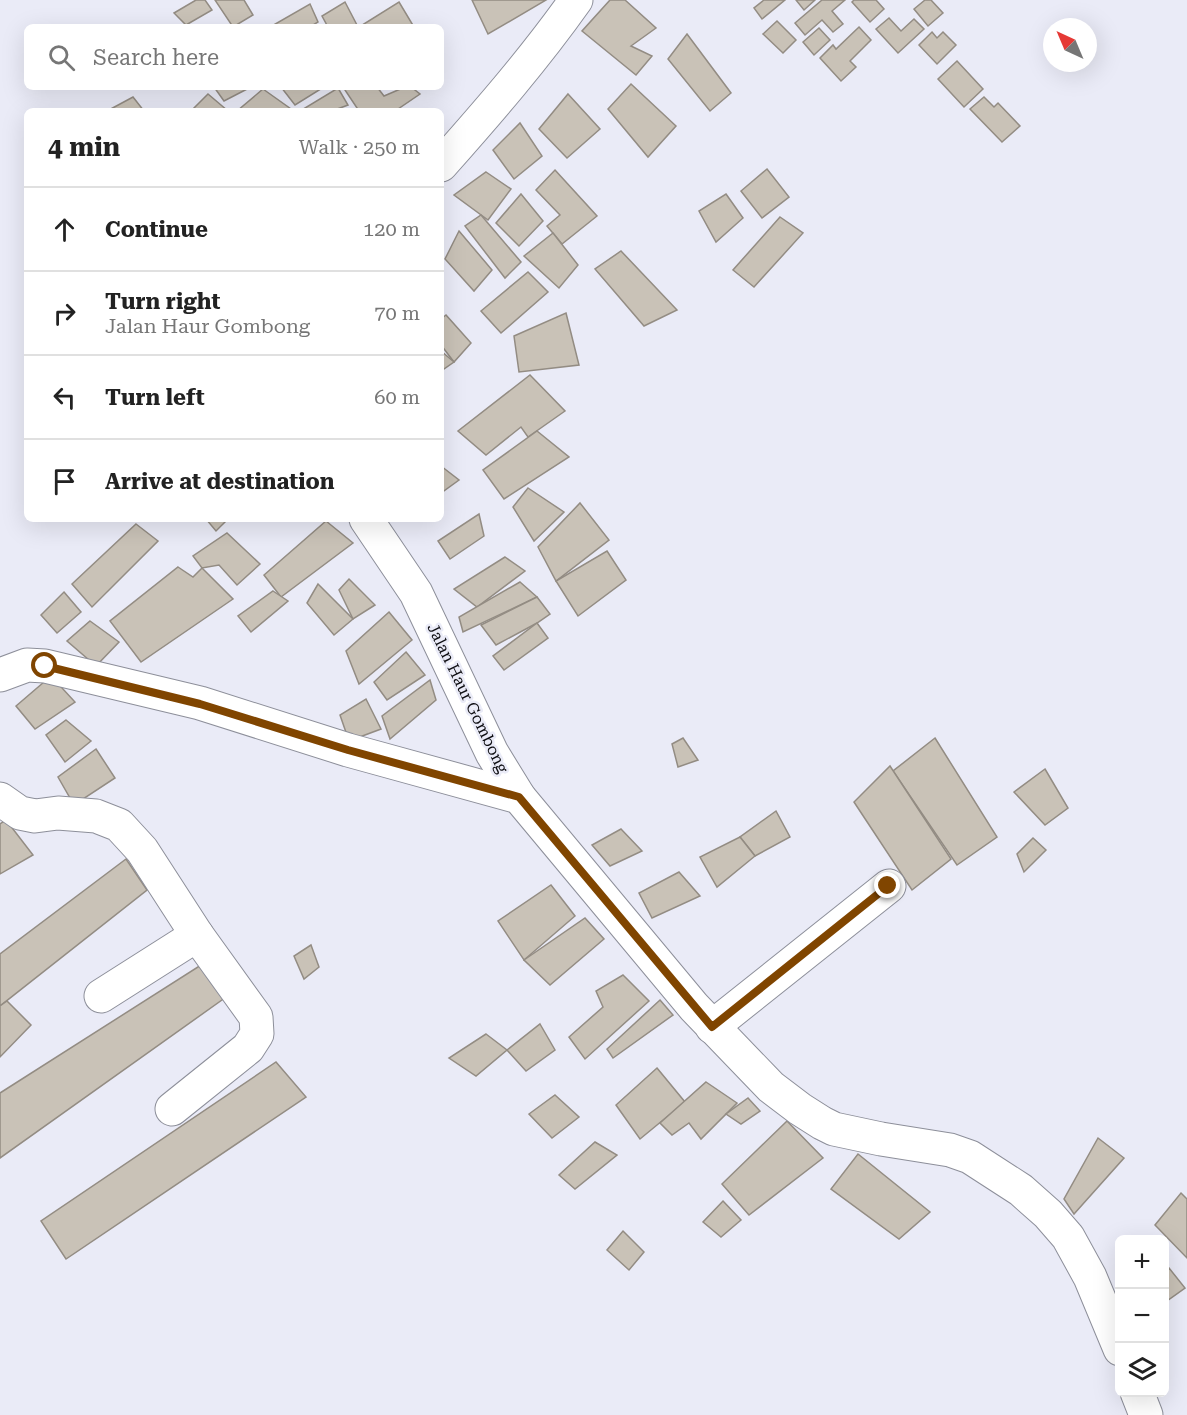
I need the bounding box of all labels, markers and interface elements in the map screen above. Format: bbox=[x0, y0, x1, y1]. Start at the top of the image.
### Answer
north arrow bbox=[1043, 18, 1097, 72]
search box bbox=[24, 24, 444, 90]
icon: search bbox=[45, 41, 78, 74]
text: Search here bbox=[93, 45, 219, 70]
text: 4 min bbox=[48, 132, 120, 162]
text: Walk · 250 m bbox=[299, 135, 420, 159]
icon: ahead bbox=[48, 213, 81, 246]
text: Continue bbox=[105, 217, 208, 242]
text: 120 m bbox=[363, 217, 420, 241]
text: Turn right bbox=[105, 289, 220, 314]
icon: right bbox=[48, 297, 81, 330]
text: 70 m bbox=[374, 301, 420, 325]
text: Jalan Haur Gombong bbox=[105, 314, 310, 338]
icon: left bbox=[48, 381, 81, 414]
text: Turn left bbox=[105, 385, 205, 410]
text: 60 m bbox=[374, 385, 420, 409]
icon: arrive bbox=[48, 465, 81, 498]
text: Arrive at destination bbox=[105, 469, 334, 494]
street label: Jalan Haur Gombong bbox=[423, 620, 513, 777]
route start bbox=[31, 652, 57, 678]
route end bbox=[874, 872, 900, 898]
map controls bbox=[1115, 1235, 1169, 1397]
button: + bbox=[1115, 1235, 1169, 1289]
button: − bbox=[1115, 1289, 1169, 1343]
button: layers bbox=[1115, 1343, 1169, 1397]

